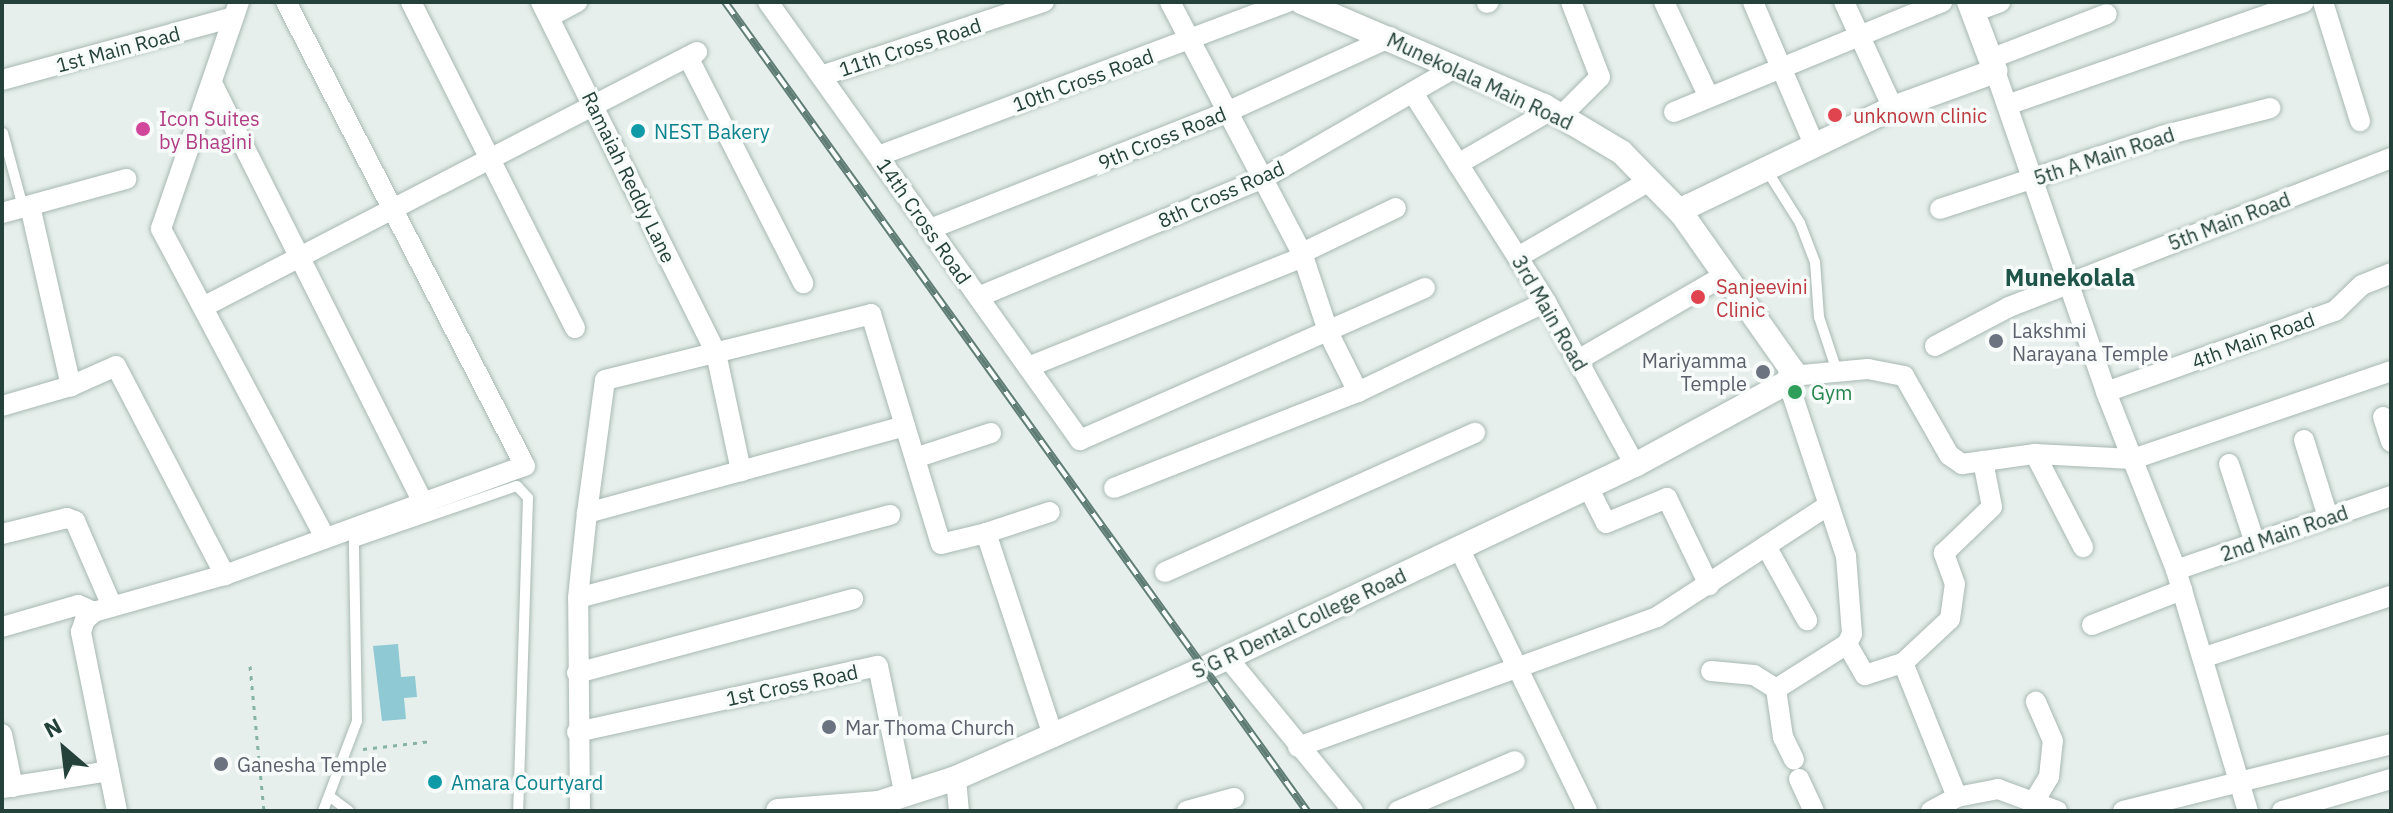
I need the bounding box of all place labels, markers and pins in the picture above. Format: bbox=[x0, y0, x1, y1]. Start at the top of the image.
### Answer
place label: unknown clinic bbox=[1853, 103, 1987, 127]
marker: unknown clinic bbox=[1824, 104, 1846, 126]
place label: Icon Suites by Bhagini bbox=[159, 106, 260, 153]
place label: NEST Bakery bbox=[654, 119, 770, 143]
marker: Icon Suites by Bhagini bbox=[134, 120, 152, 138]
marker: NEST Bakery bbox=[629, 122, 647, 140]
place label: Sanjeevini Clinic bbox=[1716, 274, 1808, 321]
marker: Sanjeevini Clinic bbox=[1687, 286, 1709, 308]
place label: Lakshmi Narayana Temple bbox=[2012, 318, 2168, 365]
marker: Lakshmi Narayana Temple bbox=[1987, 332, 2005, 350]
place label: Mariyamma Temple bbox=[1642, 348, 1747, 395]
marker: Mariyamma Temple bbox=[1754, 363, 1772, 381]
place label: Gym bbox=[1811, 380, 1852, 404]
marker: Gym bbox=[1786, 383, 1804, 401]
place label: Mar Thoma Church bbox=[845, 715, 1015, 739]
marker: Mar Thoma Church bbox=[820, 718, 838, 736]
place label: Ganesha Temple bbox=[237, 752, 387, 776]
marker: Ganesha Temple bbox=[212, 755, 230, 773]
place label: Amara Courtyard bbox=[451, 770, 603, 794]
marker: Amara Courtyard bbox=[426, 773, 444, 791]

